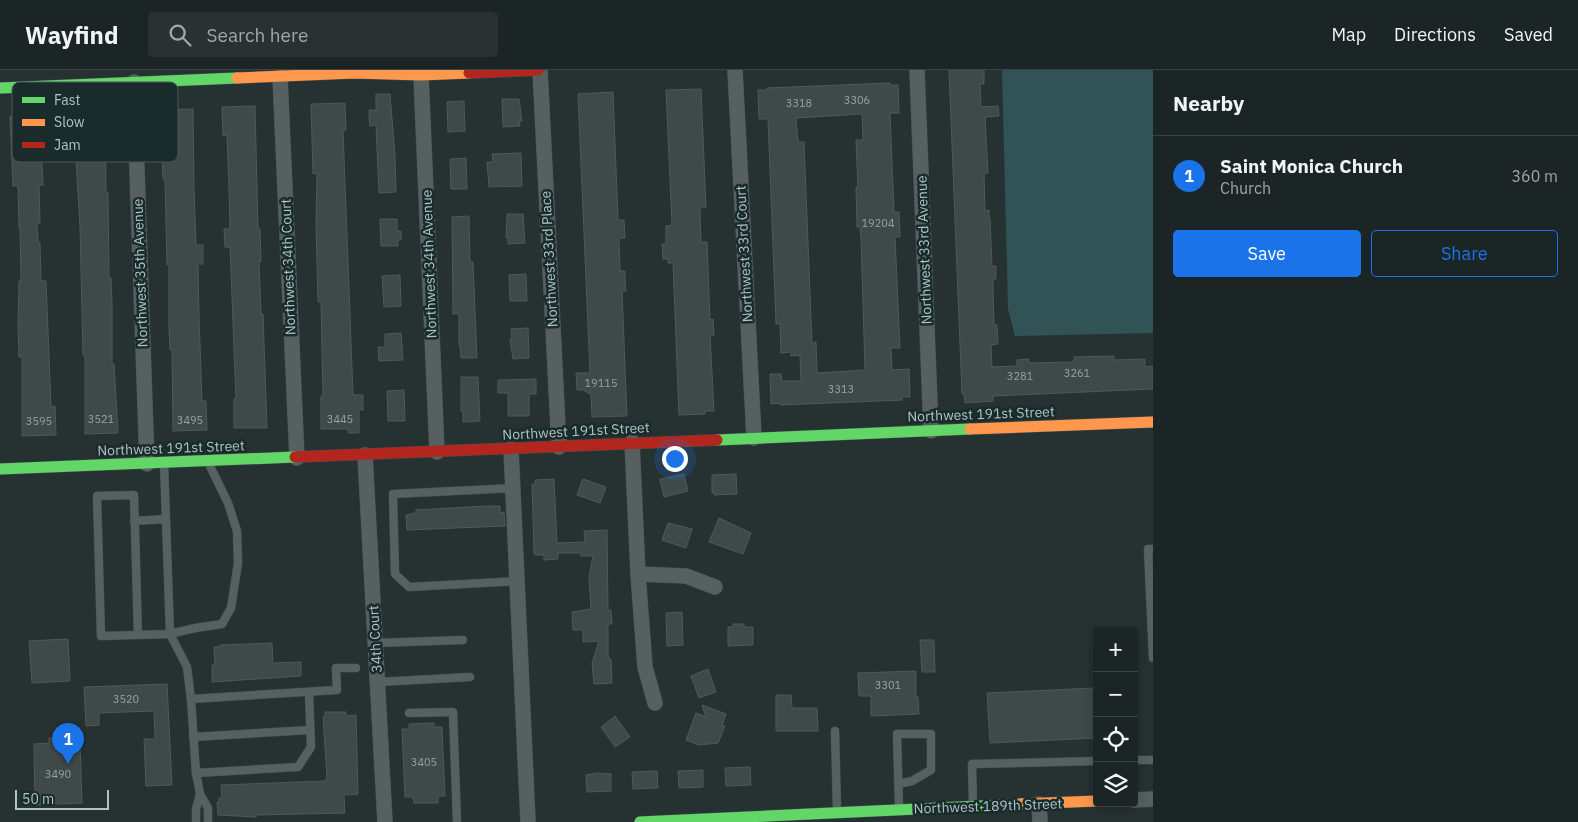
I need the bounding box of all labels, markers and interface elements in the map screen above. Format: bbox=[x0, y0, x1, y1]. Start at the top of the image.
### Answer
search box bbox=[148, 12, 498, 57]
text: Wayfind bbox=[25, 19, 118, 51]
icon: search bbox=[166, 21, 194, 49]
text: Search here bbox=[206, 23, 308, 47]
text: Map bbox=[1331, 23, 1366, 46]
text: Directions bbox=[1394, 23, 1476, 46]
text: Saved bbox=[1504, 23, 1553, 46]
legend bbox=[12, 82, 178, 162]
text: Nearby bbox=[1173, 89, 1244, 117]
text: Fast bbox=[54, 91, 80, 109]
house number: 3306 bbox=[844, 93, 870, 107]
house number: 3318 bbox=[786, 96, 812, 110]
text: Slow bbox=[54, 113, 85, 131]
text: Jam bbox=[54, 136, 81, 154]
text: Saint Monica Church bbox=[1220, 154, 1403, 178]
text: 1 bbox=[1184, 166, 1194, 186]
text: 360 m bbox=[1511, 166, 1558, 186]
street label: Northwest 33rd Avenue bbox=[912, 175, 936, 325]
text: Church bbox=[1220, 178, 1271, 198]
street label: Northwest 33rd Court bbox=[731, 185, 757, 323]
street label: Northwest 34th Avenue bbox=[417, 189, 441, 339]
street label: Northwest 33rd Place bbox=[536, 190, 562, 328]
street label: Northwest 35th Avenue bbox=[128, 198, 152, 348]
street label: Northwest 34th Court bbox=[277, 198, 299, 336]
house number: 19204 bbox=[862, 216, 895, 230]
button: Save bbox=[1173, 230, 1361, 277]
button: Share bbox=[1371, 230, 1558, 277]
house number: 3261 bbox=[1064, 366, 1091, 380]
house number: 3281 bbox=[1007, 369, 1034, 383]
house number: 19115 bbox=[585, 376, 618, 390]
house number: 3313 bbox=[828, 382, 854, 396]
street label: Northwest 191st Street bbox=[907, 402, 1055, 426]
house number: 3521 bbox=[88, 412, 115, 426]
house number: 3445 bbox=[327, 412, 353, 426]
house number: 3495 bbox=[177, 413, 203, 427]
house number: 3595 bbox=[26, 414, 52, 428]
street label: Northwest 191st Street bbox=[502, 418, 650, 444]
street label: Northwest 191st Street bbox=[97, 436, 245, 460]
your location bbox=[662, 446, 688, 472]
street label: 34th Court bbox=[364, 605, 386, 673]
map controls bbox=[1093, 627, 1138, 807]
button: + bbox=[1093, 627, 1138, 672]
button: − bbox=[1093, 672, 1138, 717]
house number: 3301 bbox=[875, 678, 902, 692]
house number: 3520 bbox=[113, 692, 139, 706]
button: locate bbox=[1093, 717, 1138, 762]
pin: 1 bbox=[52, 723, 84, 764]
house number: 3405 bbox=[411, 755, 437, 769]
button: layers bbox=[1093, 762, 1138, 807]
house number: 3490 bbox=[45, 767, 71, 781]
scale bar bbox=[15, 787, 109, 810]
text: 50 m bbox=[22, 790, 54, 808]
street label: Northwest 189th Street bbox=[913, 794, 1063, 818]

